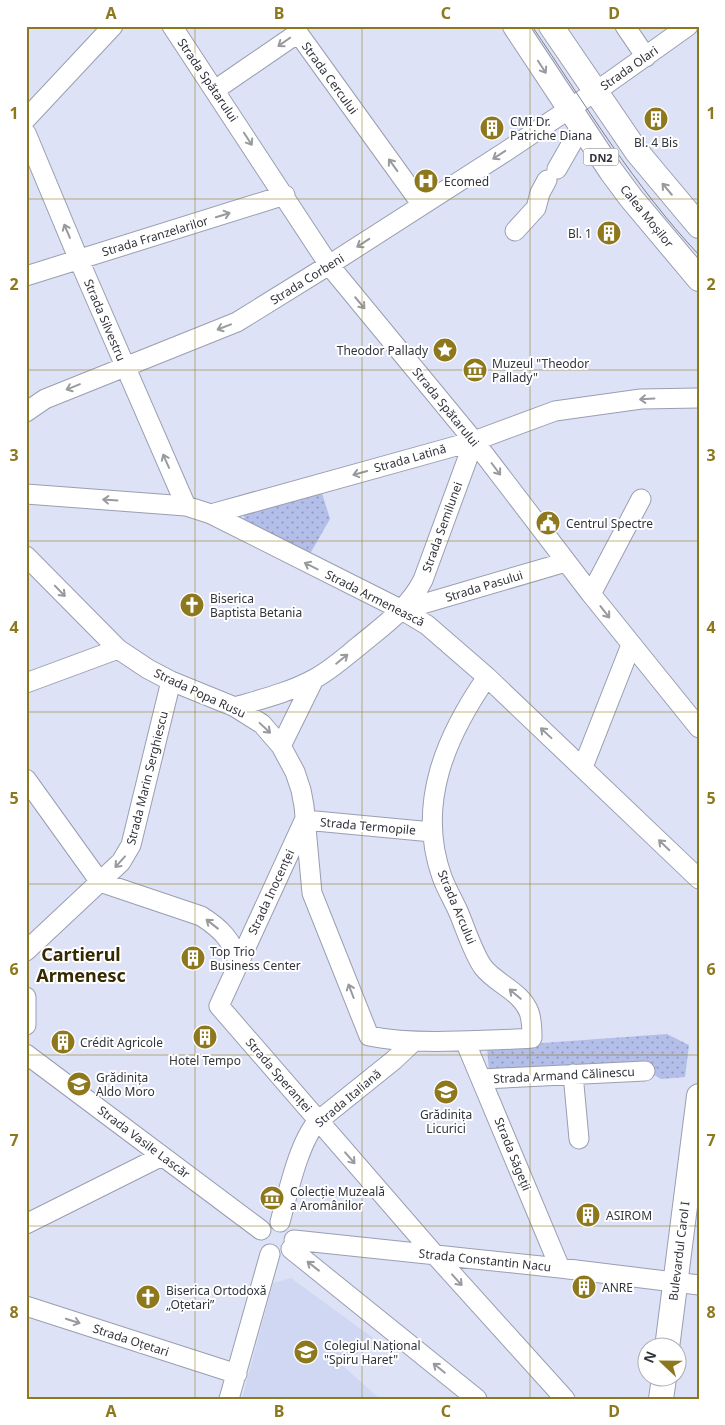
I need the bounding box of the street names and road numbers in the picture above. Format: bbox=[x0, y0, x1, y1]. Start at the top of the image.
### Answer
street label: Strada Spătarului bbox=[174, 35, 242, 125]
street label: Strada Cercului bbox=[298, 38, 362, 118]
street label: Strada Olari bbox=[597, 42, 661, 94]
road number: DN2 bbox=[584, 148, 618, 166]
street label: Calea Moșilor bbox=[616, 181, 678, 251]
street label: Strada Franzelarilor bbox=[100, 212, 210, 260]
street label: Strada Corbeni bbox=[267, 250, 347, 308]
street label: Strada Silvestru bbox=[80, 276, 130, 364]
street label: Strada Spătarului bbox=[409, 364, 483, 450]
street label: Strada Latină bbox=[372, 440, 448, 476]
street label: Strada Semilunei bbox=[418, 479, 466, 575]
street label: Strada Armenească bbox=[322, 566, 428, 630]
street label: Strada Pasului bbox=[443, 566, 525, 606]
street label: Strada Popa Rusu bbox=[151, 664, 249, 722]
street label: Strada Marin Serghiescu bbox=[122, 709, 172, 847]
street label: Strada Termopile bbox=[319, 813, 417, 839]
street label: Strada Inocenței bbox=[244, 846, 298, 938]
street label: Strada Arcului bbox=[434, 867, 480, 947]
street label: Strada Speranței bbox=[242, 1034, 316, 1116]
street label: Strada Armand Călinescu bbox=[493, 1063, 635, 1087]
street label: Strada Italiană bbox=[311, 1065, 385, 1131]
street label: Strada Vasile Lascăr bbox=[94, 1102, 194, 1182]
street label: Strada Săgeții bbox=[491, 1115, 535, 1193]
street label: Bulevardul Carol I bbox=[664, 1200, 694, 1302]
street label: Strada Constantin Nacu bbox=[418, 1245, 552, 1275]
street label: Strada Oțetari bbox=[91, 1320, 171, 1360]

